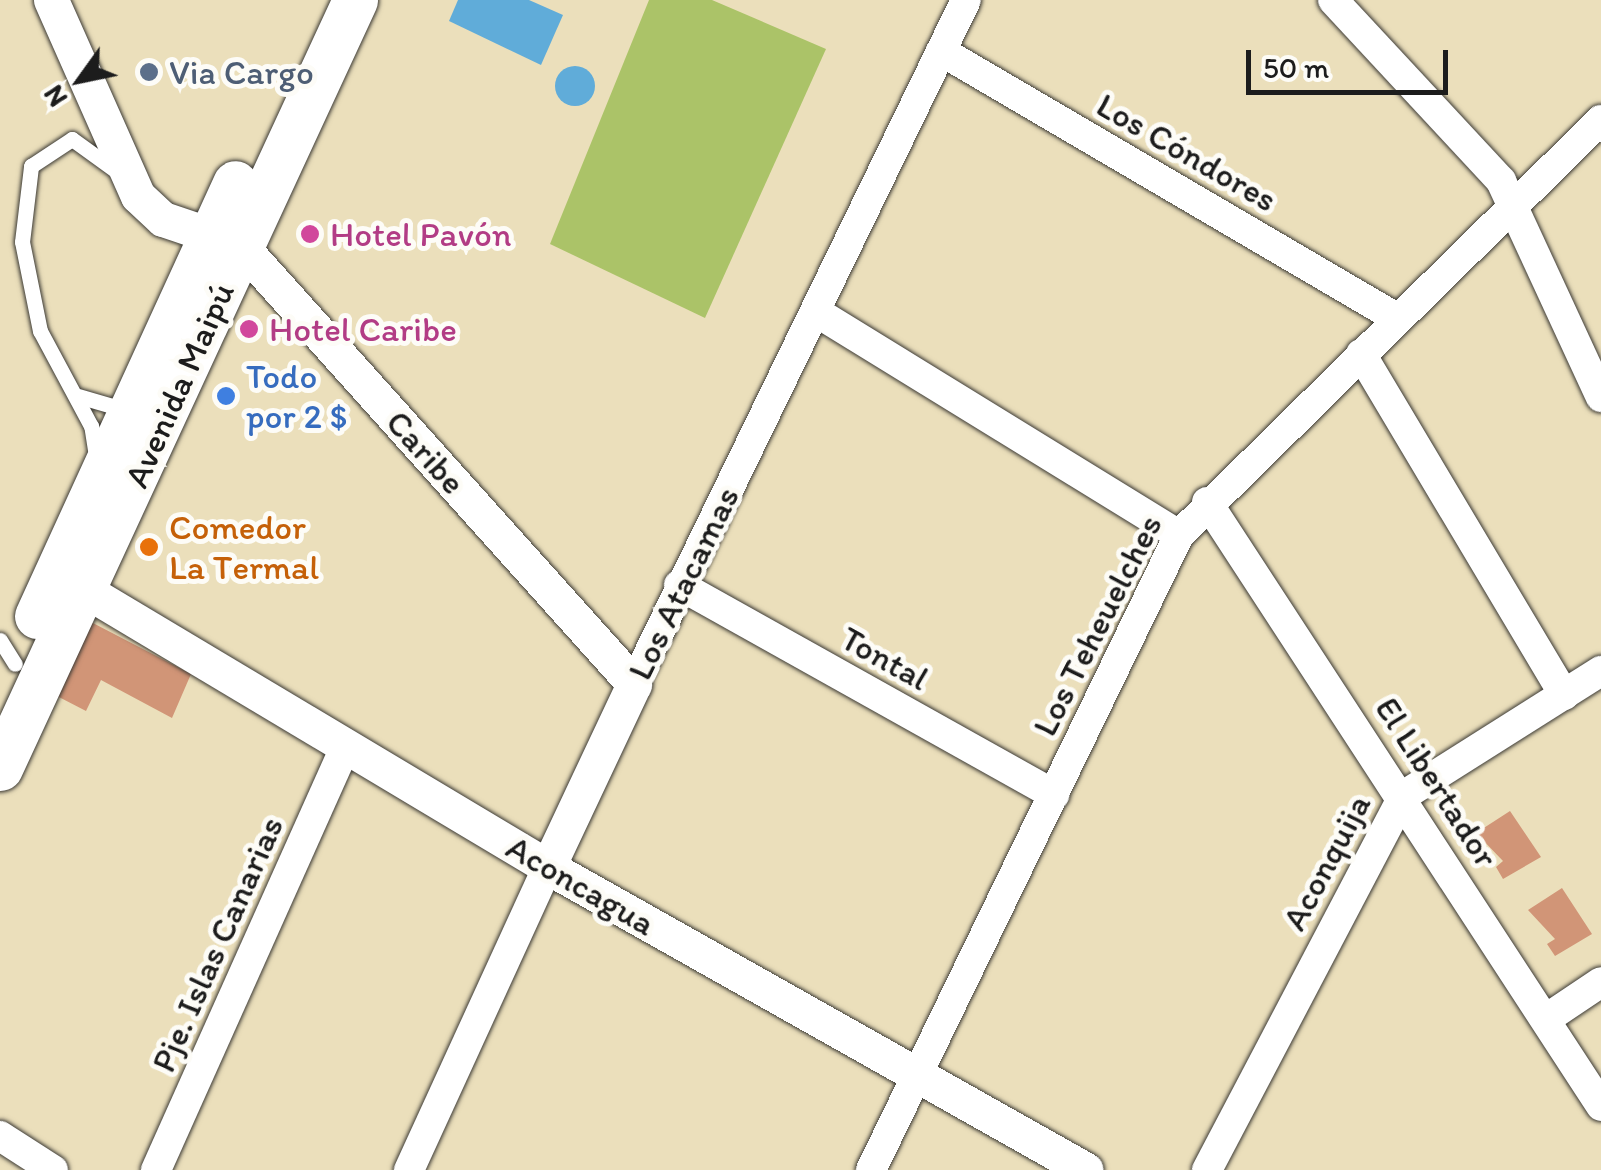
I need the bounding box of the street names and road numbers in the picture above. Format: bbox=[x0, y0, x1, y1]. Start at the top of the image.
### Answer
street label: Los Cóndores bbox=[1089, 83, 1285, 221]
street label: Avenida Maipú bbox=[115, 276, 243, 494]
street label: Caribe bbox=[377, 401, 475, 503]
street label: Los Atacamas bbox=[618, 480, 748, 686]
street label: Los Teheuelches bbox=[1024, 508, 1170, 742]
street label: Tontal bbox=[834, 617, 936, 699]
street label: El Libertador bbox=[1367, 689, 1507, 875]
street label: Aconquija bbox=[1273, 787, 1379, 937]
street label: Pje. Islas Canarias bbox=[142, 809, 292, 1079]
street label: Aconcagua bbox=[499, 826, 663, 944]

